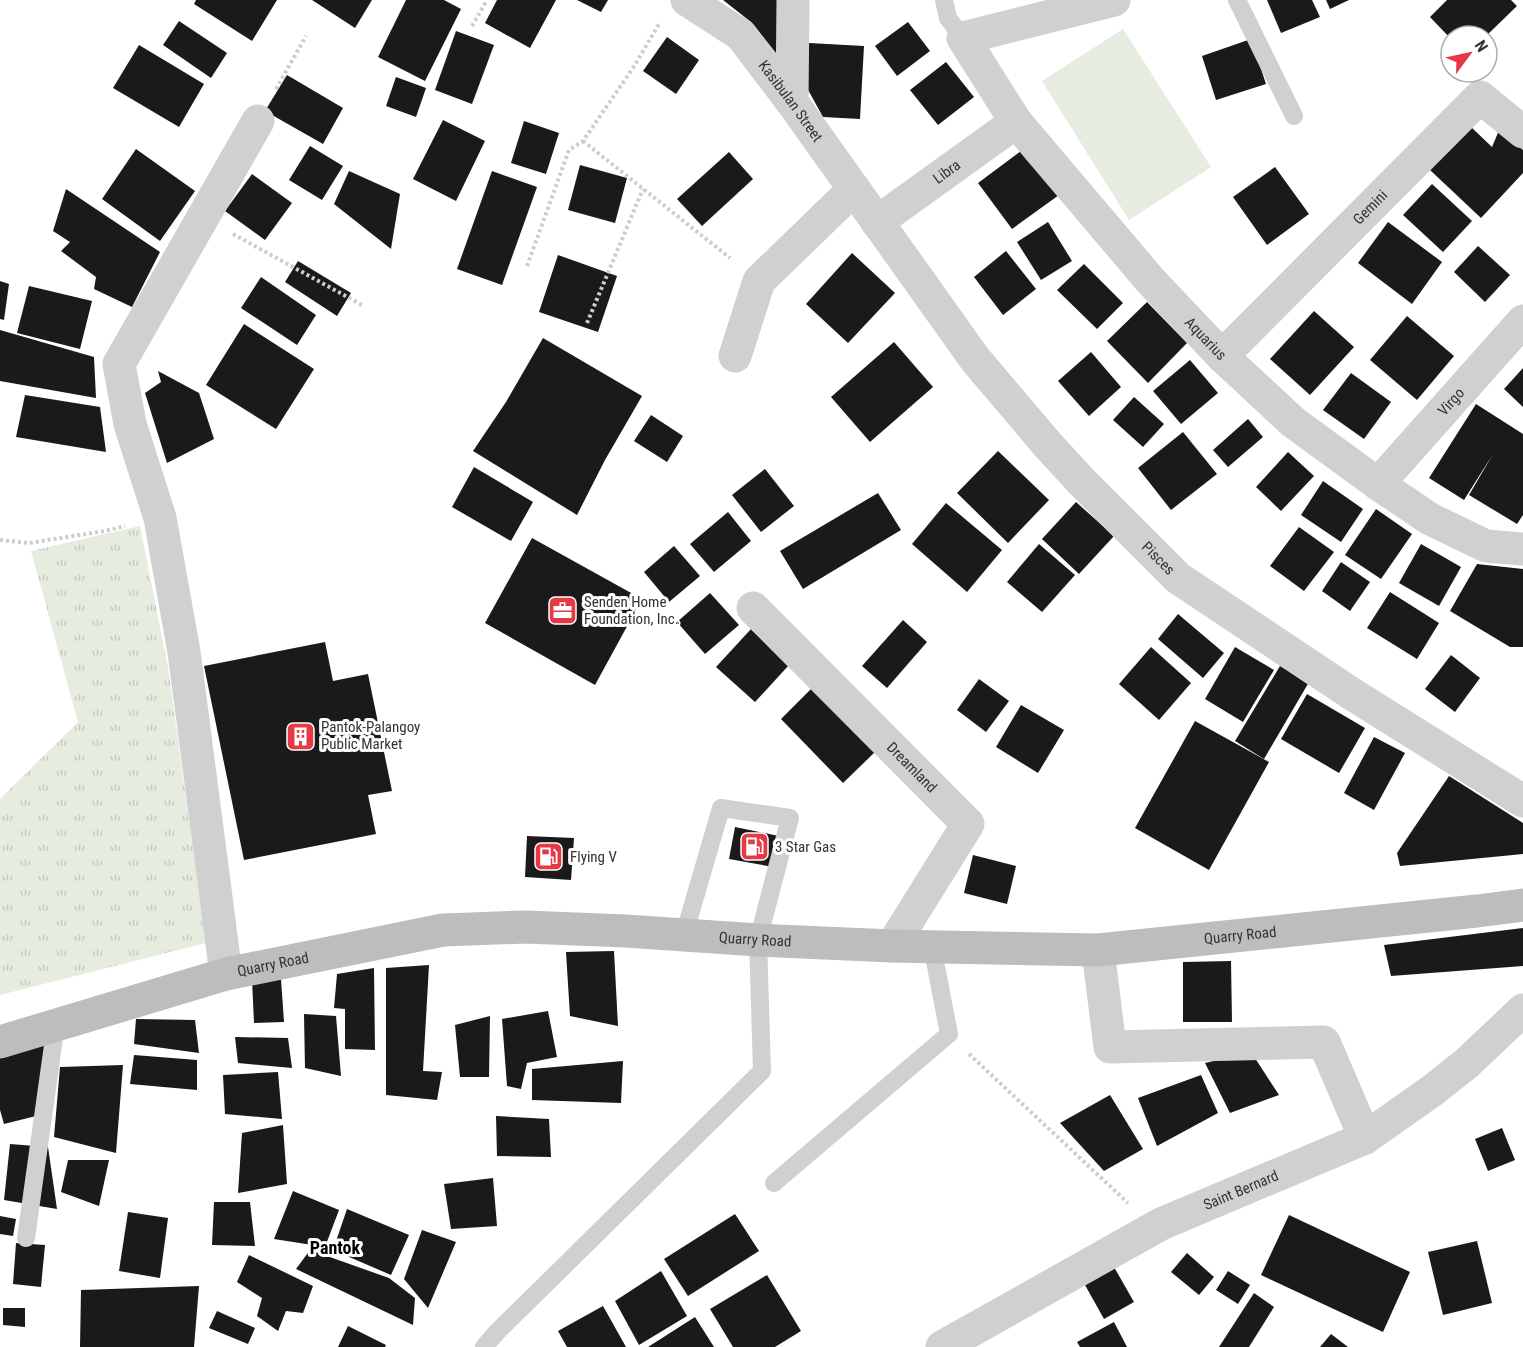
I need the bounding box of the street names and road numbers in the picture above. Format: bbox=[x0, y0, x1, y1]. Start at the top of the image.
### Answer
street label: Kasibulan Street bbox=[755, 57, 827, 145]
street label: Libra bbox=[930, 156, 964, 188]
street label: Gemini bbox=[1349, 186, 1391, 228]
street label: Aquarius bbox=[1181, 313, 1230, 364]
street label: Virgo bbox=[1434, 384, 1468, 419]
street label: Pisces bbox=[1138, 538, 1179, 579]
street label: Dreamland bbox=[883, 738, 941, 796]
street label: Quarry Road bbox=[1203, 923, 1277, 948]
street label: Quarry Road bbox=[718, 928, 792, 950]
street label: Quarry Road bbox=[236, 948, 310, 980]
street label: Saint Bernard bbox=[1201, 1166, 1281, 1214]

